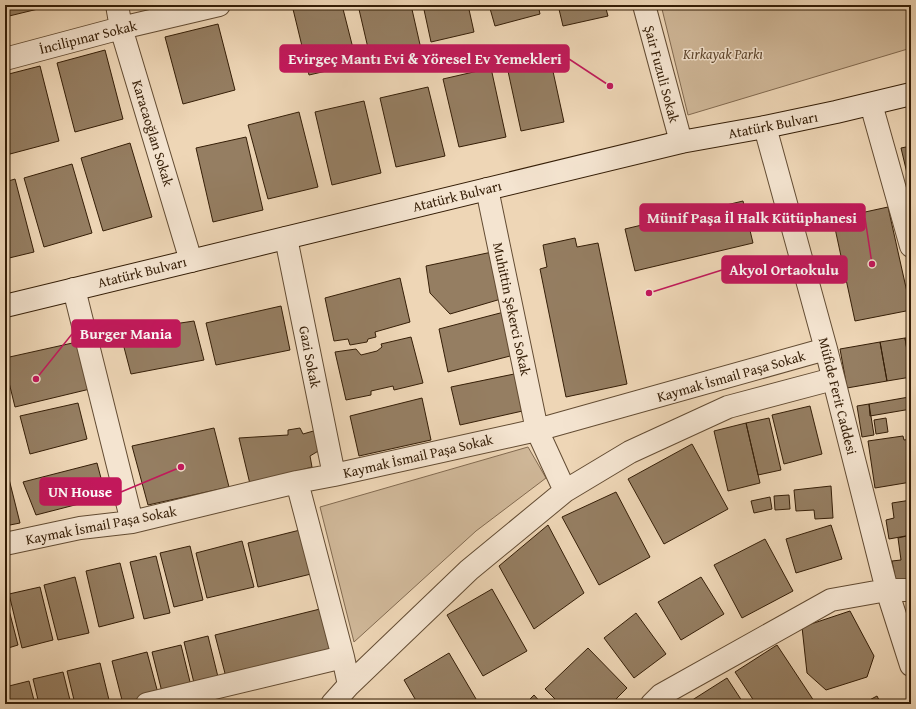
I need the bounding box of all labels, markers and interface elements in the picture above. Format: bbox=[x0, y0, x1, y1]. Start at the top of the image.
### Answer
street label: İncilipınar Sokak bbox=[37, 15, 140, 59]
street label: Şair Fuzuli Sokak bbox=[639, 23, 685, 126]
park label: Kırkayak Parkı bbox=[682, 44, 763, 64]
callout: Evirgeç Mantı Evi & Yöresel Ev Yemekleri bbox=[280, 45, 569, 72]
text: Evirgeç Mantı Evi & Yöresel Ev Yemekleri bbox=[288, 48, 562, 69]
street label: Karacaoğlan Sokak bbox=[127, 77, 179, 190]
street label: Atatürk Bulvarı bbox=[726, 106, 820, 143]
street label: Atatürk Bulvarı bbox=[410, 175, 504, 217]
callout: Münif Paşa İl Halk Kütüphanesi bbox=[640, 204, 865, 231]
text: Münif Paşa İl Halk Kütüphanesi bbox=[647, 207, 857, 228]
street label: Muhittin Şekerci Sokak bbox=[488, 240, 536, 378]
street label: Atatürk Bulvarı bbox=[95, 251, 189, 293]
callout: Akyol Ortaokulu bbox=[722, 256, 847, 283]
text: Akyol Ortaokulu bbox=[729, 259, 839, 280]
callout: Burger Mania bbox=[72, 320, 180, 347]
text: Burger Mania bbox=[80, 323, 172, 344]
street label: Gazi Sokak bbox=[294, 324, 326, 391]
street label: Müfide Ferit Caddesi bbox=[814, 335, 862, 457]
street label: Kaymak İsmail Paşa Sokak bbox=[655, 345, 808, 407]
street label: Kaymak İsmail Paşa Sokak bbox=[341, 429, 496, 483]
callout: UN House bbox=[40, 478, 121, 505]
text: UN House bbox=[48, 481, 112, 502]
street label: Kaymak İsmail Paşa Sokak bbox=[24, 500, 179, 549]

